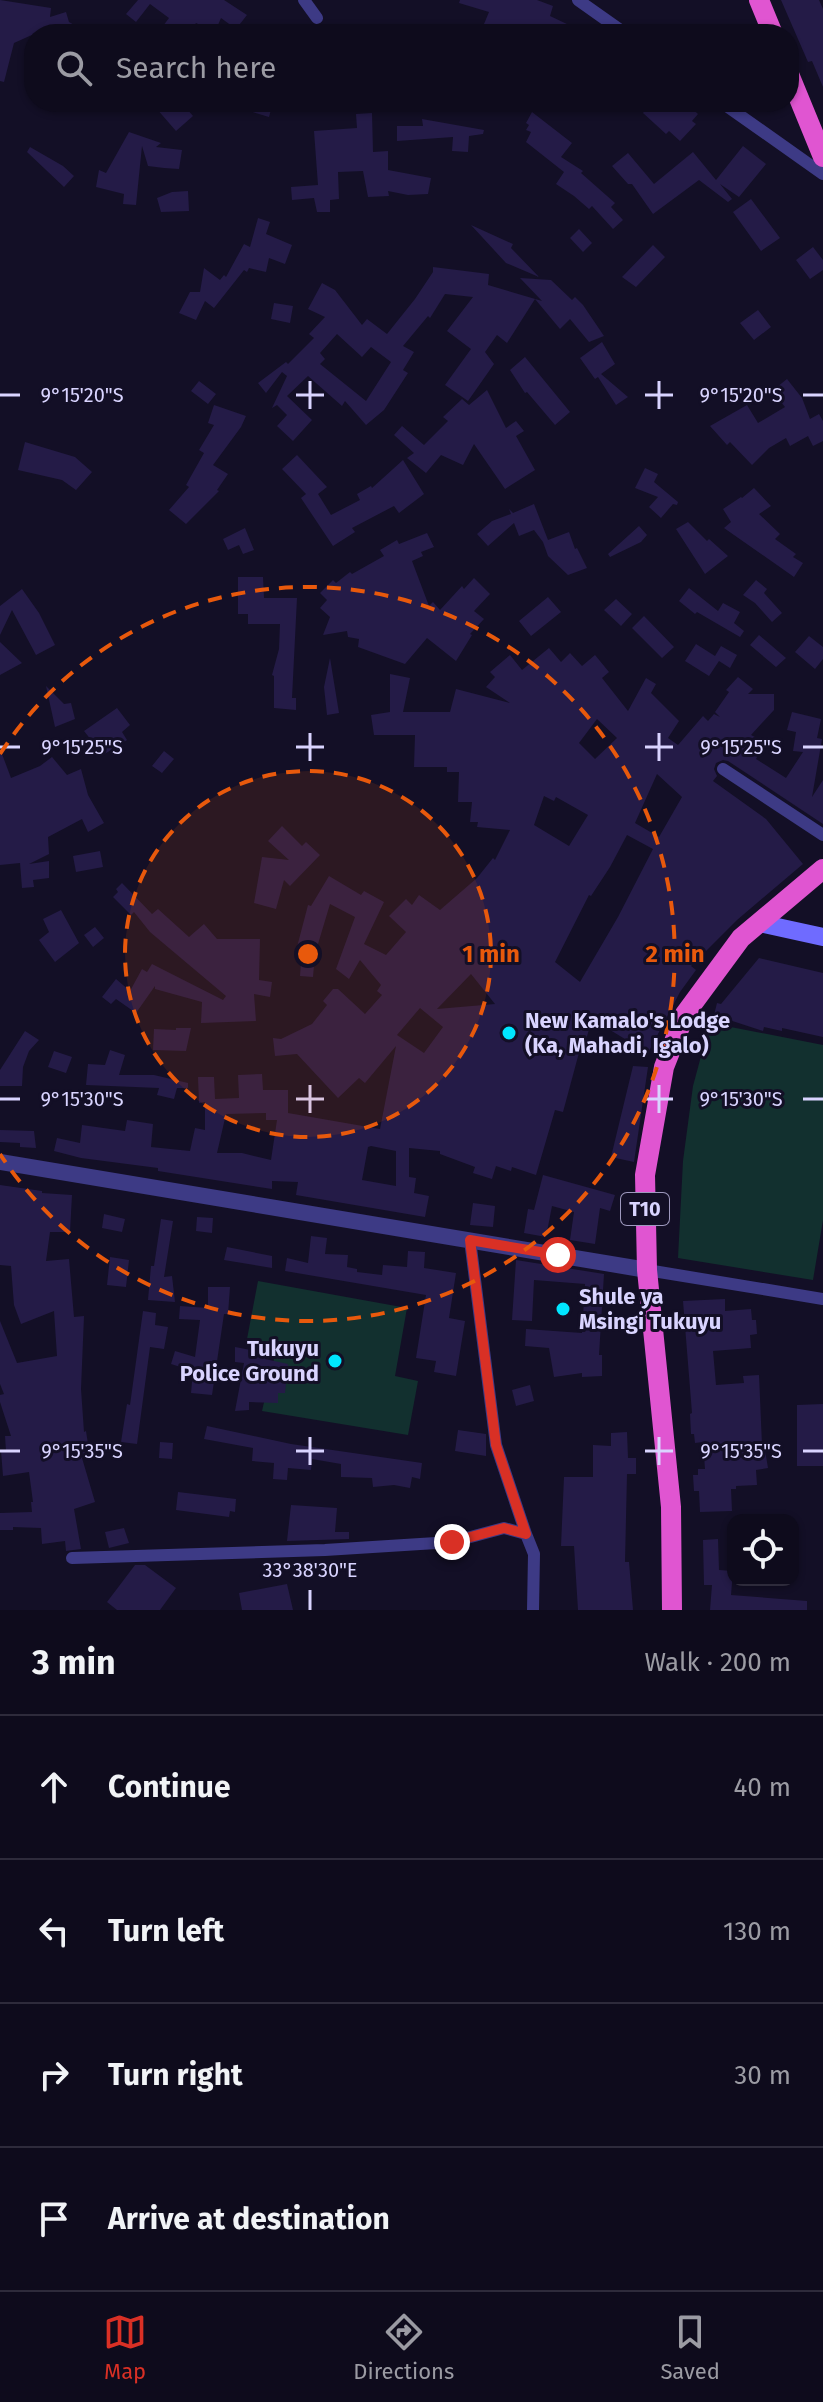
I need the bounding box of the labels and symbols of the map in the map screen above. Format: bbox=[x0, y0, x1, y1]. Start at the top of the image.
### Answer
text: 9°15'20"S bbox=[40, 383, 124, 407]
text: 9°15'20"S bbox=[699, 383, 783, 407]
text: 9°15'25"S bbox=[41, 735, 123, 759]
text: 9°15'25"S bbox=[700, 735, 782, 759]
centre of rings bbox=[294, 940, 322, 968]
text: 1 min bbox=[462, 940, 520, 968]
text: 2 min bbox=[646, 940, 705, 968]
place label: New Kamalo's Lodge (Ka, Mahadi, Igalo) bbox=[525, 1007, 730, 1059]
marker: New Kamalo's Lodge (Ka, Mahadi, Igalo) bbox=[500, 1024, 518, 1042]
text: 9°15'30"S bbox=[40, 1087, 124, 1111]
text: 9°15'30"S bbox=[699, 1087, 783, 1111]
road number: T10 bbox=[621, 1193, 669, 1225]
route start bbox=[540, 1237, 576, 1273]
place label: Shule ya Msingi Tukuyu bbox=[579, 1283, 721, 1335]
marker: Shule ya Msingi Tukuyu bbox=[554, 1300, 572, 1318]
place label: Tukuyu Police Ground bbox=[180, 1335, 319, 1387]
marker: Tukuyu Police Ground bbox=[326, 1352, 344, 1370]
text: 9°15'35"S bbox=[41, 1439, 123, 1463]
text: 9°15'35"S bbox=[700, 1439, 782, 1463]
route end bbox=[434, 1524, 470, 1560]
text: 33°38'30"E bbox=[262, 1558, 358, 1582]

